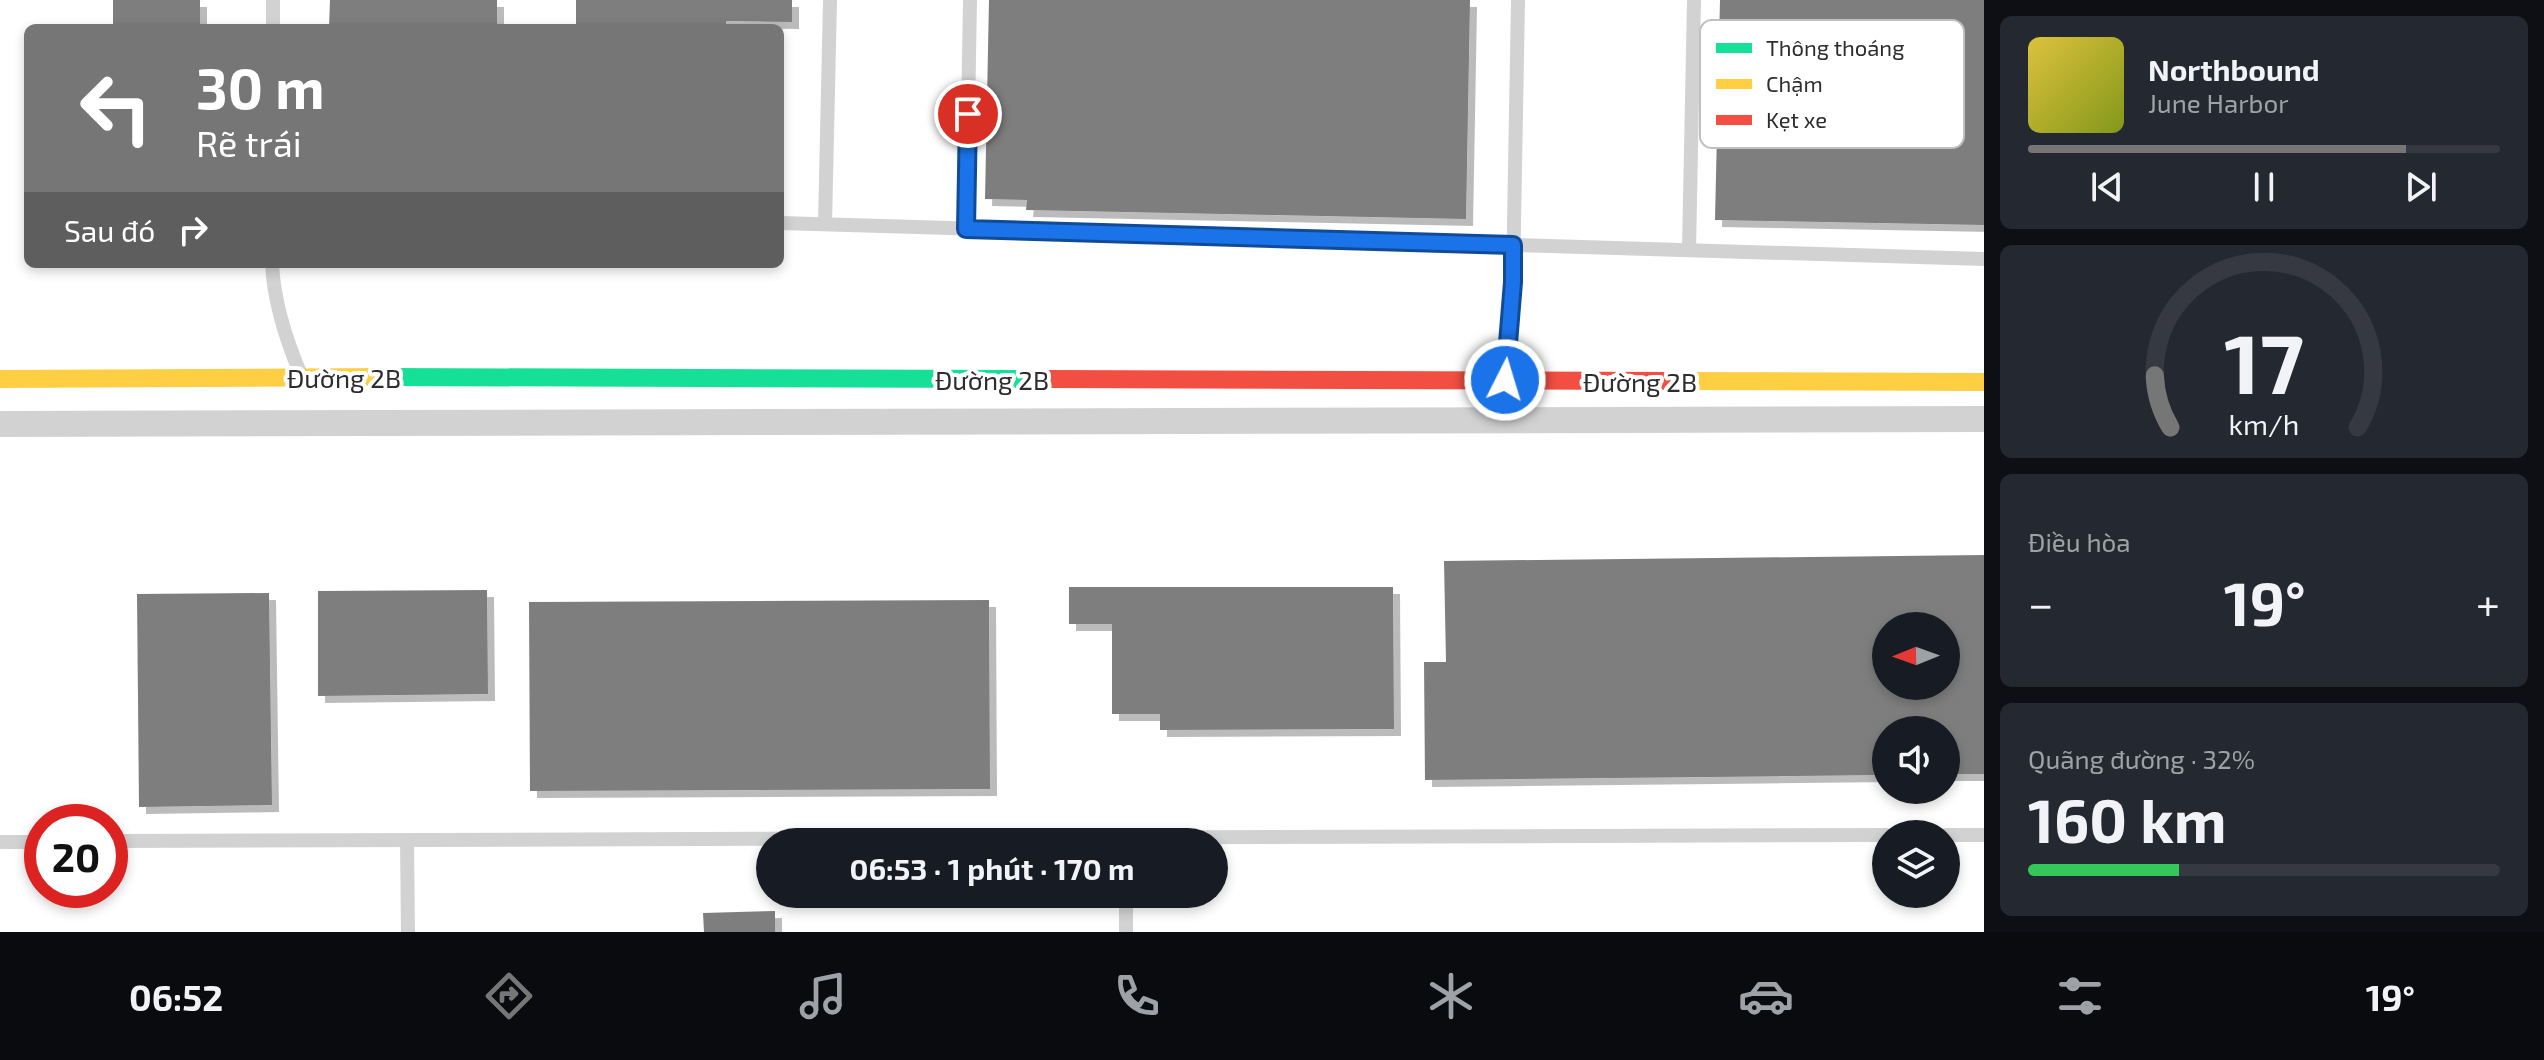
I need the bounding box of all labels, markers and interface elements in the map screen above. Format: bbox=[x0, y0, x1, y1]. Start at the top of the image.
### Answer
legend bbox=[1700, 20, 1964, 148]
text: Thông thoáng bbox=[1766, 34, 1904, 60]
text: Northbound bbox=[2148, 51, 2320, 87]
text: 30 m bbox=[196, 53, 325, 120]
icon: left bbox=[64, 56, 168, 160]
text: Chậm bbox=[1766, 70, 1823, 96]
pin bbox=[934, 80, 1002, 148]
text: June Harbor bbox=[2148, 87, 2289, 118]
icon: arrive bbox=[946, 92, 990, 136]
text: Kẹt xe bbox=[1766, 106, 1827, 132]
text: Rẽ trái bbox=[196, 121, 302, 164]
icon: previous bbox=[2085, 165, 2129, 209]
icon: pause bbox=[2242, 165, 2286, 209]
icon: next bbox=[2399, 165, 2443, 209]
icon: right bbox=[171, 208, 215, 252]
text: Sau đó bbox=[64, 212, 155, 248]
text: 17 bbox=[2224, 310, 2304, 410]
position arrow bbox=[1463, 338, 1547, 422]
street label: Đường 2B bbox=[287, 362, 401, 393]
street label: Đường 2B bbox=[935, 364, 1049, 395]
street label: Đường 2B bbox=[1583, 366, 1697, 397]
text: km/h bbox=[2229, 406, 2299, 441]
text: Điều hòa bbox=[2028, 526, 2131, 557]
text: 19° bbox=[2224, 566, 2306, 638]
text: − bbox=[2028, 576, 2054, 629]
text: + bbox=[2476, 576, 2500, 629]
north arrow bbox=[1872, 612, 1960, 700]
map controls bbox=[1872, 612, 1960, 908]
button: sound bbox=[1872, 716, 1960, 804]
text: Quãng đường · 32% bbox=[2028, 743, 2255, 774]
text: 160 km bbox=[2028, 783, 2227, 855]
speed limit sign: 20 bbox=[24, 804, 128, 908]
button: layers bbox=[1872, 820, 1960, 908]
text: 06:53 · 1 phút · 170 m bbox=[849, 850, 1135, 886]
icon: directions bbox=[481, 968, 537, 1024]
icon: music bbox=[795, 968, 851, 1024]
icon: phone bbox=[1109, 968, 1165, 1024]
icon: climate bbox=[1423, 968, 1479, 1024]
icon: car bbox=[1738, 968, 1794, 1024]
icon: filters bbox=[2052, 968, 2108, 1024]
text: 06:52 bbox=[129, 975, 223, 1018]
text: 19° bbox=[2366, 975, 2415, 1018]

